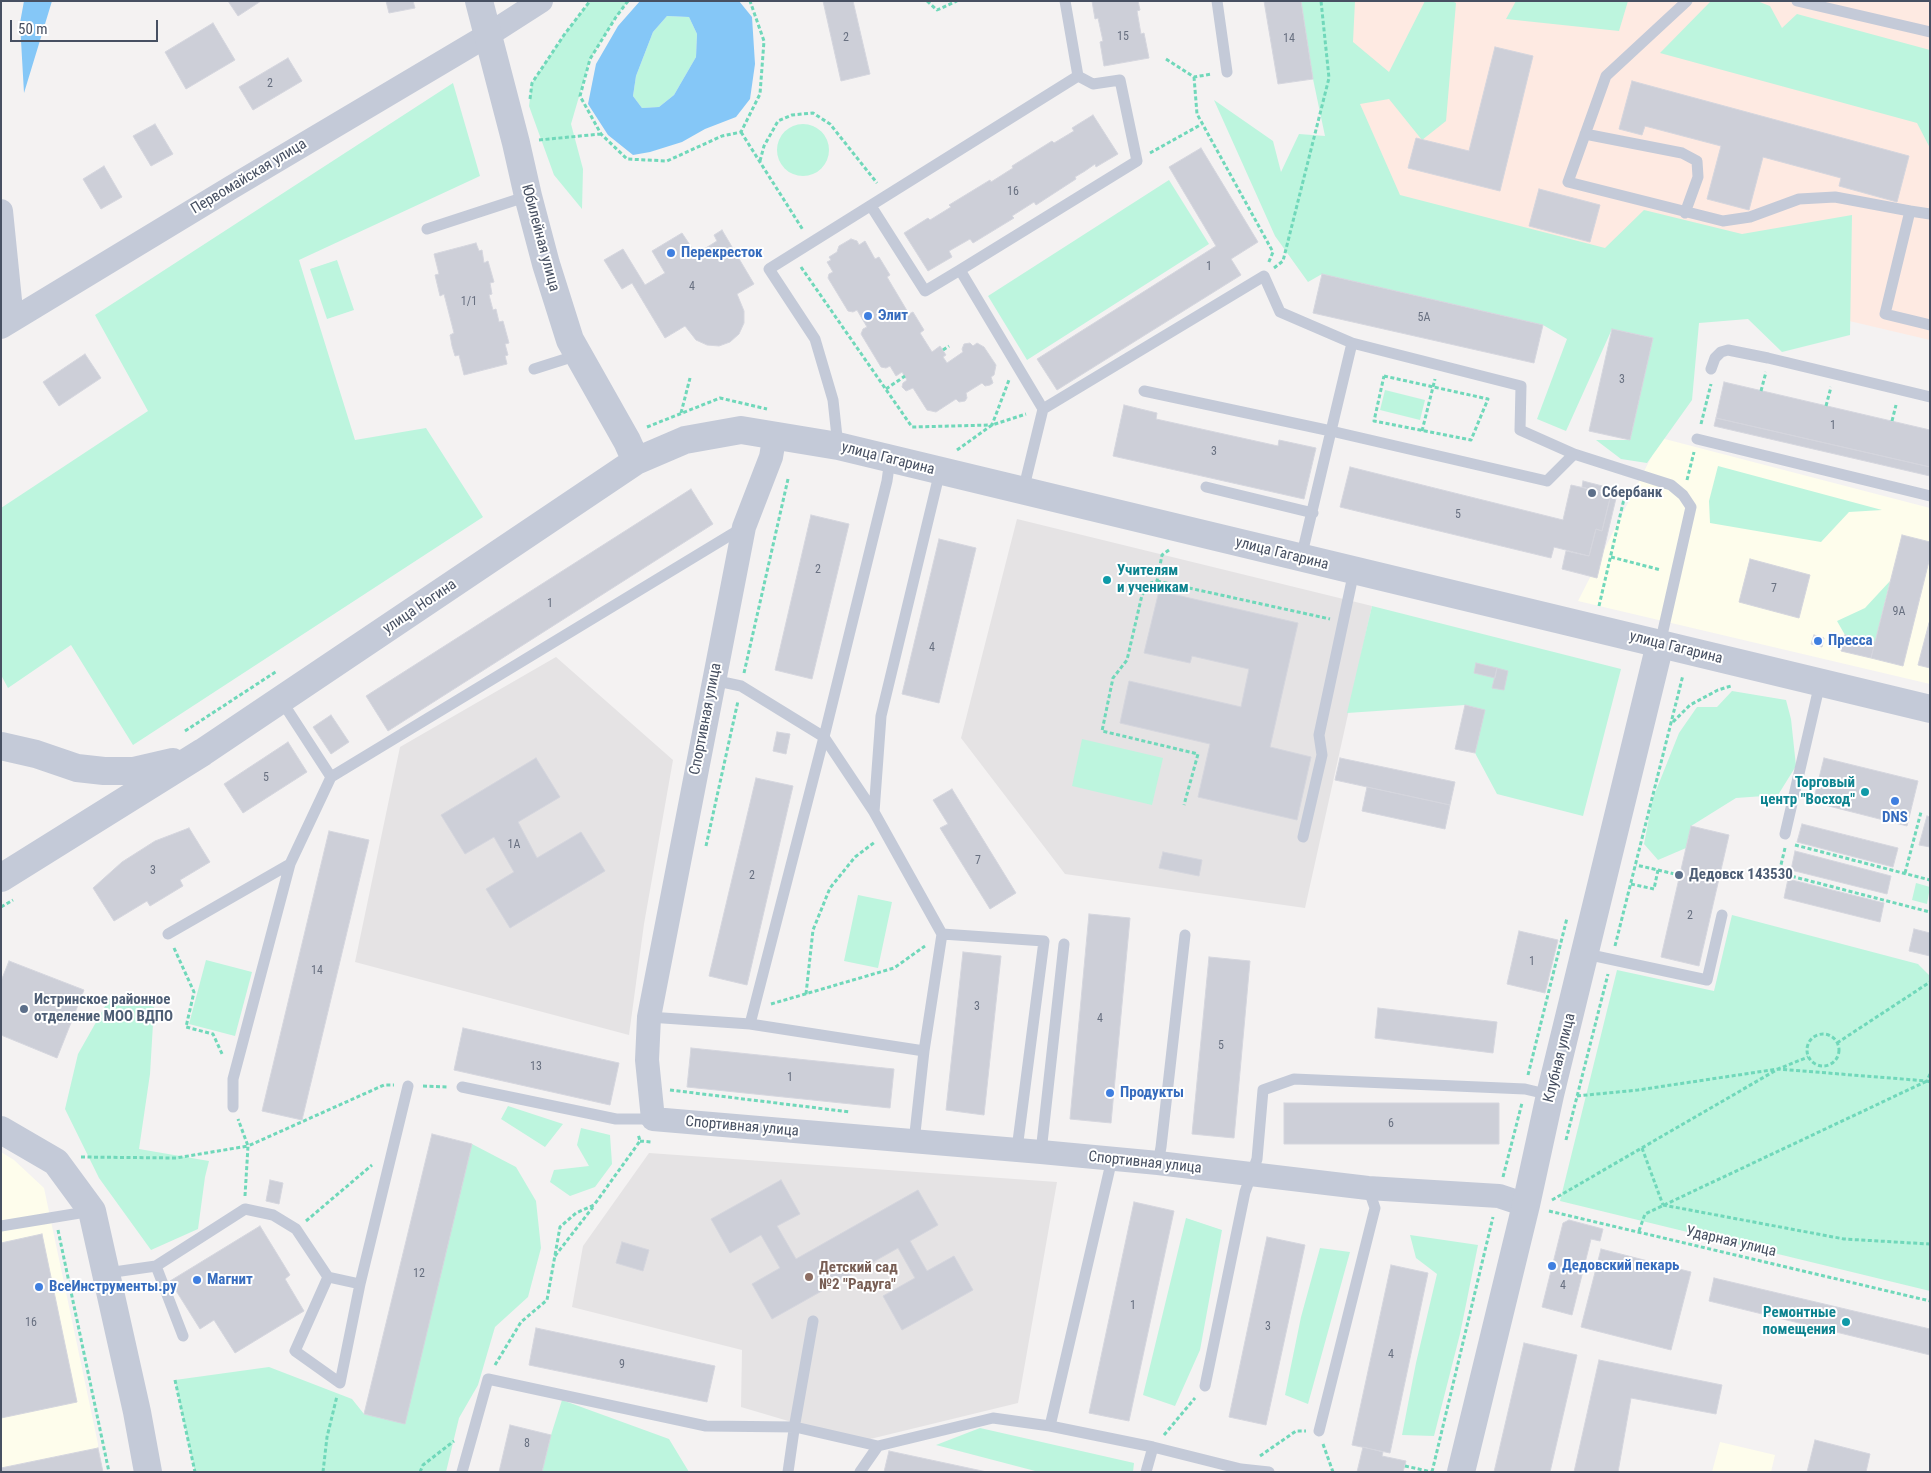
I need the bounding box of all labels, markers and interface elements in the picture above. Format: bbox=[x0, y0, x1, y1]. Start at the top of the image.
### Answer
scale bar bbox=[12, 10, 160, 42]
text: 50 m bbox=[18, 20, 48, 38]
house number: 15 bbox=[1117, 30, 1129, 44]
house number: 2 bbox=[843, 31, 849, 45]
house number: 14 bbox=[1283, 32, 1295, 46]
house number: 2 bbox=[267, 77, 273, 91]
street label: Первомайская улица bbox=[188, 135, 310, 219]
street label: Юбилейная улица bbox=[517, 182, 563, 294]
house number: 16 bbox=[1007, 185, 1019, 199]
place label: Перекресток bbox=[681, 244, 763, 262]
marker: Перекресток bbox=[665, 247, 677, 259]
house number: 1 bbox=[1206, 260, 1212, 274]
house number: 4 bbox=[689, 280, 695, 294]
house number: 1/1 bbox=[461, 295, 477, 309]
place label: Элит bbox=[878, 307, 908, 325]
marker: Элит bbox=[862, 310, 874, 322]
house number: 5А bbox=[1418, 311, 1430, 325]
house number: 3 bbox=[1619, 373, 1625, 387]
house number: 1 bbox=[1830, 419, 1836, 433]
street label: улица Гагарина bbox=[840, 439, 936, 479]
house number: 3 bbox=[1211, 445, 1217, 459]
place label: Сбербанк bbox=[1602, 484, 1662, 502]
marker: Сбербанк bbox=[1586, 487, 1598, 499]
house number: 5 bbox=[1455, 508, 1461, 522]
street label: улица Гагарина bbox=[1234, 534, 1330, 574]
place label: Учителям и ученикам bbox=[1117, 562, 1189, 597]
house number: 2 bbox=[815, 563, 821, 577]
marker: Учителям и ученикам bbox=[1101, 574, 1113, 586]
street label: улица Ногина bbox=[380, 576, 460, 638]
house number: 7 bbox=[1771, 582, 1777, 596]
house number: 1 bbox=[547, 597, 553, 611]
house number: 9А bbox=[1893, 605, 1905, 619]
street label: улица Гагарина bbox=[1628, 628, 1724, 668]
place label: Пресса bbox=[1828, 632, 1873, 650]
marker: Пресса bbox=[1812, 635, 1824, 647]
house number: 4 bbox=[929, 641, 935, 655]
street label: Спортивная улица bbox=[686, 661, 726, 777]
house number: 5 bbox=[263, 771, 269, 785]
place label: Торговый центр "Восход" bbox=[1760, 774, 1855, 809]
marker: Торговый центр "Восход" bbox=[1859, 786, 1871, 798]
marker: DNS bbox=[1889, 795, 1901, 807]
place label: DNS bbox=[1882, 809, 1908, 827]
house number: 1А bbox=[508, 838, 520, 852]
house number: 7 bbox=[975, 854, 981, 868]
house number: 3 bbox=[150, 864, 156, 878]
place label: Дедовск 143530 bbox=[1689, 866, 1793, 884]
house number: 2 bbox=[749, 869, 755, 883]
marker: Дедовск 143530 bbox=[1673, 869, 1685, 881]
house number: 2 bbox=[1687, 909, 1693, 923]
house number: 1 bbox=[1529, 955, 1535, 969]
house number: 14 bbox=[311, 964, 323, 978]
place label: Истринское районное отделение МОО ВДПО bbox=[34, 991, 173, 1026]
house number: 3 bbox=[974, 1000, 980, 1014]
marker: Истринское районное отделение МОО ВДПО bbox=[18, 1003, 30, 1015]
house number: 4 bbox=[1097, 1012, 1103, 1026]
street label: Клубная улица bbox=[1540, 1012, 1580, 1104]
house number: 5 bbox=[1218, 1039, 1224, 1053]
house number: 13 bbox=[530, 1060, 542, 1074]
house number: 1 bbox=[787, 1071, 793, 1085]
place label: Продукты bbox=[1120, 1084, 1184, 1102]
marker: Продукты bbox=[1104, 1087, 1116, 1099]
street label: Спортивная улица bbox=[685, 1113, 799, 1141]
house number: 6 bbox=[1388, 1117, 1394, 1131]
street label: Спортивная улица bbox=[1087, 1148, 1203, 1178]
street label: Ударная улица bbox=[1684, 1223, 1778, 1261]
place label: Дедовский пекарь bbox=[1562, 1257, 1679, 1275]
place label: Детский сад №2 "Радуга" bbox=[819, 1259, 898, 1294]
marker: Дедовский пекарь bbox=[1546, 1260, 1558, 1272]
house number: 12 bbox=[413, 1267, 425, 1281]
place label: Магнит bbox=[207, 1271, 253, 1289]
marker: Детский сад №2 "Радуга" bbox=[803, 1271, 815, 1283]
marker: Магнит bbox=[191, 1274, 203, 1286]
place label: ВсеИнструменты.ру bbox=[49, 1278, 177, 1296]
house number: 4 bbox=[1560, 1279, 1566, 1293]
marker: ВсеИнструменты.ру bbox=[33, 1281, 45, 1293]
house number: 1 bbox=[1130, 1299, 1136, 1313]
place label: Ремонтные помещения bbox=[1763, 1304, 1836, 1339]
house number: 16 bbox=[25, 1316, 37, 1330]
marker: Ремонтные помещения bbox=[1840, 1316, 1852, 1328]
house number: 3 bbox=[1265, 1320, 1271, 1334]
house number: 4 bbox=[1388, 1348, 1394, 1362]
house number: 9 bbox=[619, 1358, 625, 1372]
house number: 8 bbox=[524, 1437, 530, 1451]

